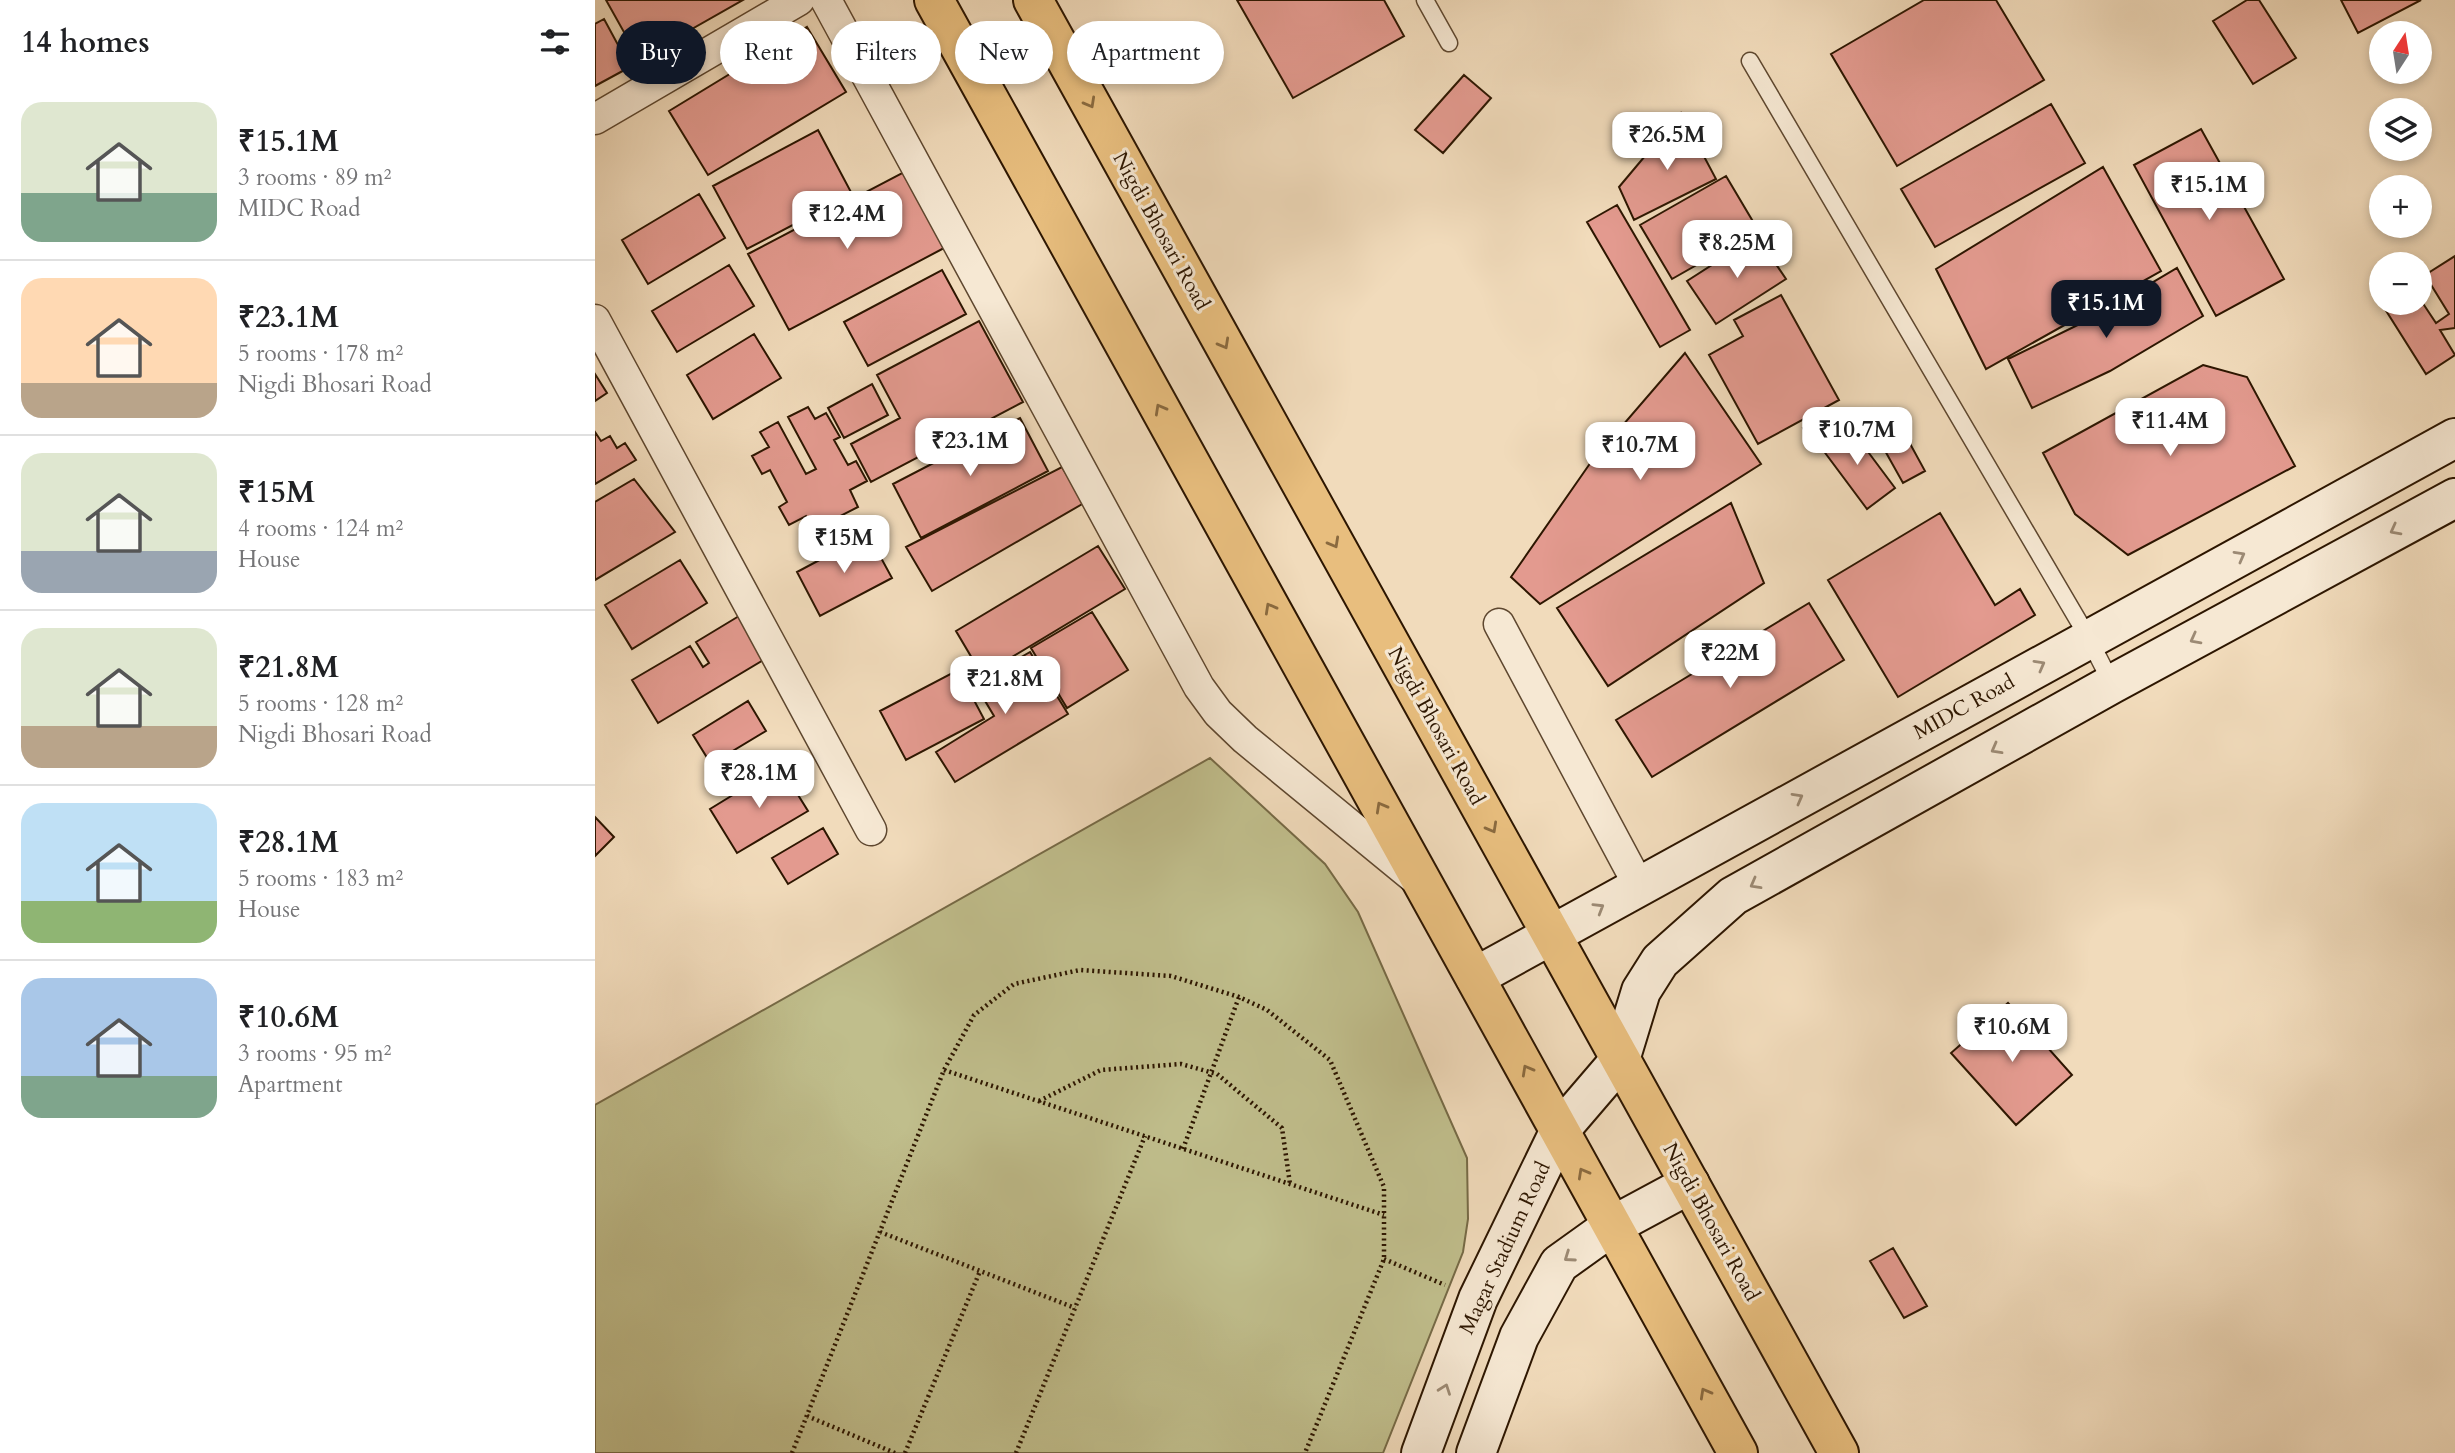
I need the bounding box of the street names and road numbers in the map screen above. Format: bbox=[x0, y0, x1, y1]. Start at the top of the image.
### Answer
street label: Nigdi Bhosari Road bbox=[1105, 147, 1217, 315]
street label: Nigdi Bhosari Road bbox=[1380, 642, 1492, 810]
street label: MIDC Road bbox=[1908, 667, 2020, 747]
street label: Nigdi Bhosari Road bbox=[1655, 1138, 1767, 1306]
street label: Magar Stadium Road bbox=[1452, 1157, 1558, 1339]

